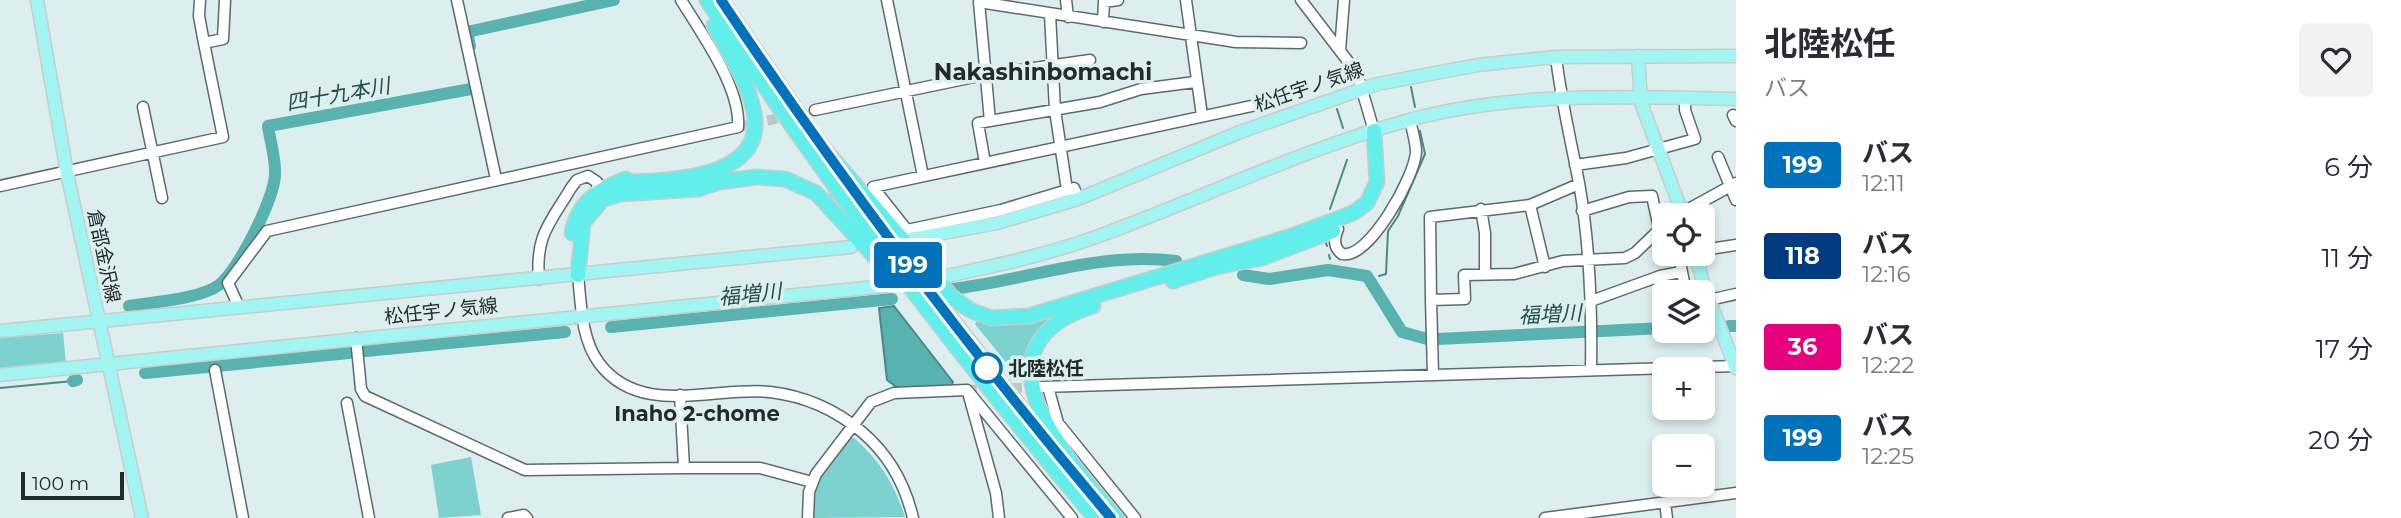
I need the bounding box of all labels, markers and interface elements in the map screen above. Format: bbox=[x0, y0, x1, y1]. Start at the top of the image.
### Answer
text: 北陸松任 bbox=[1764, 23, 1896, 63]
button: heart bbox=[2299, 23, 2373, 97]
district label: Nakashinbomachi bbox=[934, 58, 1152, 86]
street label: 松任宇ノ気線 bbox=[1251, 58, 1367, 116]
water label: 四十九本川 bbox=[284, 72, 394, 115]
text: バス bbox=[1764, 74, 1810, 102]
text: バス bbox=[1862, 137, 1914, 169]
text: 199 bbox=[1783, 150, 1822, 179]
text: 6 分 bbox=[2324, 151, 2373, 183]
text: 12:11 bbox=[1862, 169, 1905, 197]
map controls bbox=[1652, 203, 1715, 497]
button: locate bbox=[1652, 203, 1715, 266]
street label: 倉部金沢線 bbox=[83, 207, 125, 305]
text: バス bbox=[1862, 228, 1914, 260]
text: 118 bbox=[1785, 241, 1820, 270]
line badge: 199 bbox=[868, 242, 948, 288]
text: 11 分 bbox=[2321, 242, 2373, 274]
text: 199 bbox=[888, 250, 928, 279]
text: 12:16 bbox=[1862, 260, 1911, 288]
water label: 福増川 bbox=[717, 278, 785, 310]
button: layers bbox=[1652, 280, 1715, 343]
street label: 松任宇ノ気線 bbox=[383, 294, 499, 328]
water label: 福増川 bbox=[1518, 300, 1584, 328]
text: バス bbox=[1862, 319, 1914, 351]
text: 36 bbox=[1788, 332, 1817, 361]
text: 17 分 bbox=[2315, 333, 2373, 365]
text: 12:22 bbox=[1862, 351, 1914, 379]
marker: 北陸松任 bbox=[972, 353, 1002, 383]
place label: 北陸松任 bbox=[1008, 357, 1084, 380]
button: + bbox=[1652, 357, 1715, 420]
district label: Inaho 2-chome bbox=[614, 401, 780, 426]
text: バス bbox=[1862, 410, 1914, 442]
text: 199 bbox=[1783, 423, 1822, 452]
text: 20 分 bbox=[2308, 424, 2373, 456]
button: − bbox=[1652, 434, 1715, 497]
text: 12:25 bbox=[1862, 442, 1914, 470]
scale bar bbox=[21, 469, 124, 501]
text: 100 m bbox=[32, 472, 89, 495]

